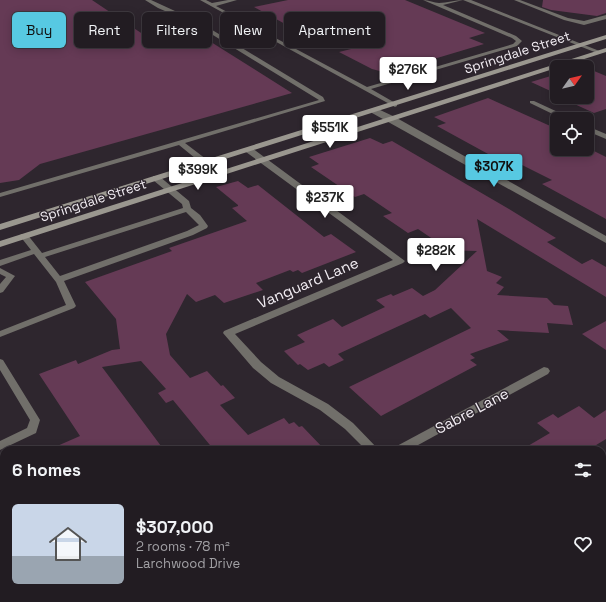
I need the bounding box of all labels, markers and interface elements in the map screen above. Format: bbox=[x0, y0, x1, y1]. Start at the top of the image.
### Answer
chip: Buy bbox=[12, 12, 66, 48]
chip: Rent bbox=[74, 12, 134, 48]
chip: Filters bbox=[142, 12, 212, 48]
chip: New bbox=[220, 12, 276, 48]
chip: Apartment bbox=[284, 12, 385, 48]
street label: Springdale Street bbox=[462, 27, 572, 78]
pin: $276K bbox=[380, 57, 436, 91]
north arrow bbox=[550, 60, 594, 104]
map controls bbox=[550, 60, 594, 156]
text: $276K bbox=[389, 61, 427, 78]
button: locate bbox=[550, 112, 594, 156]
pin: $551K bbox=[302, 115, 358, 149]
text: $551K bbox=[311, 119, 349, 136]
pin: $307K bbox=[466, 154, 522, 188]
pin: $399K bbox=[170, 157, 226, 191]
text: $307K bbox=[474, 158, 514, 175]
text: $399K bbox=[178, 161, 218, 178]
street label: Springdale Street bbox=[38, 175, 148, 226]
pin: $237K bbox=[297, 185, 353, 219]
text: $237K bbox=[306, 189, 344, 206]
pin: $282K bbox=[408, 238, 464, 272]
text: $282K bbox=[416, 242, 456, 259]
street label: Vanguard Lane bbox=[254, 253, 361, 312]
street label: Sabre Lane bbox=[432, 383, 512, 438]
text: 6 homes bbox=[12, 459, 81, 481]
icon: filters bbox=[572, 459, 594, 481]
text: $307,000 bbox=[136, 516, 213, 538]
icon: home bbox=[44, 520, 92, 568]
icon: heart bbox=[572, 533, 594, 555]
text: 2 rooms · 78 m² bbox=[136, 538, 230, 555]
text: Larchwood Drive bbox=[136, 555, 240, 572]

